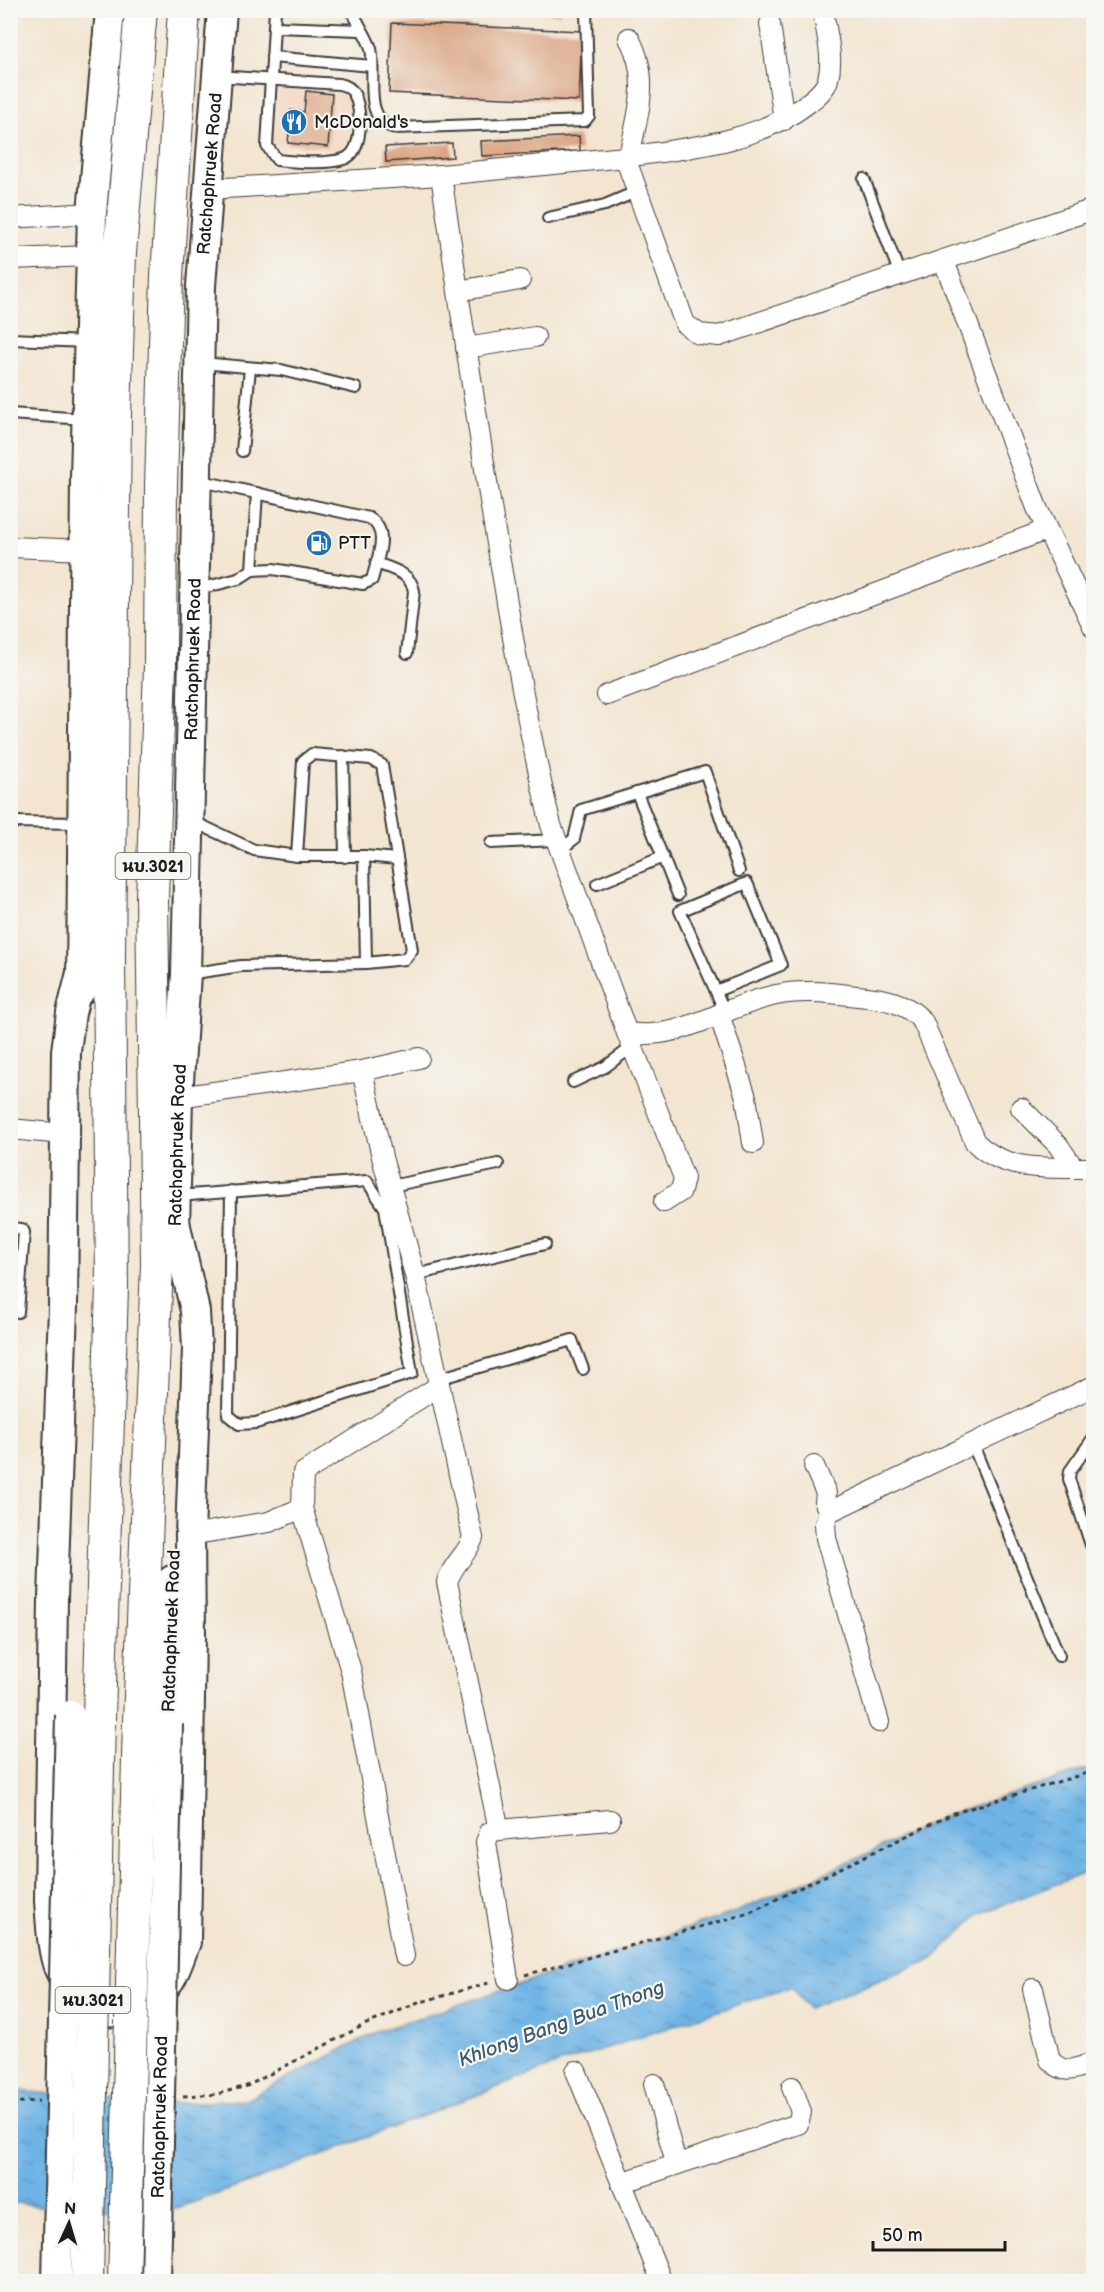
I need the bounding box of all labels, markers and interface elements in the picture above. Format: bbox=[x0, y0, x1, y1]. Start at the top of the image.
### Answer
street label: Ratchaphruek Road bbox=[193, 92, 227, 256]
restaurant icon: McDonald's bbox=[279, 107, 309, 137]
place label: McDonald's bbox=[314, 112, 409, 133]
fuel station icon: PTT bbox=[304, 528, 334, 558]
place label: PTT bbox=[338, 533, 371, 554]
street label: Ratchaphruek Road bbox=[181, 578, 206, 741]
road number: นบ.3021 bbox=[116, 853, 190, 879]
street label: Ratchaphruek Road bbox=[165, 1063, 191, 1227]
street label: Ratchaphruek Road bbox=[158, 1549, 185, 1713]
water label: Khlong Bang Bua Thong bbox=[455, 1975, 668, 2072]
road number: นบ.3021 bbox=[56, 1987, 130, 2013]
street label: Ratchaphruek Road bbox=[148, 2035, 172, 2199]
north arrow bbox=[39, 2193, 99, 2253]
text: N bbox=[63, 2200, 77, 2219]
scale bar bbox=[873, 2214, 1005, 2252]
text: 50 m bbox=[882, 2225, 923, 2246]

